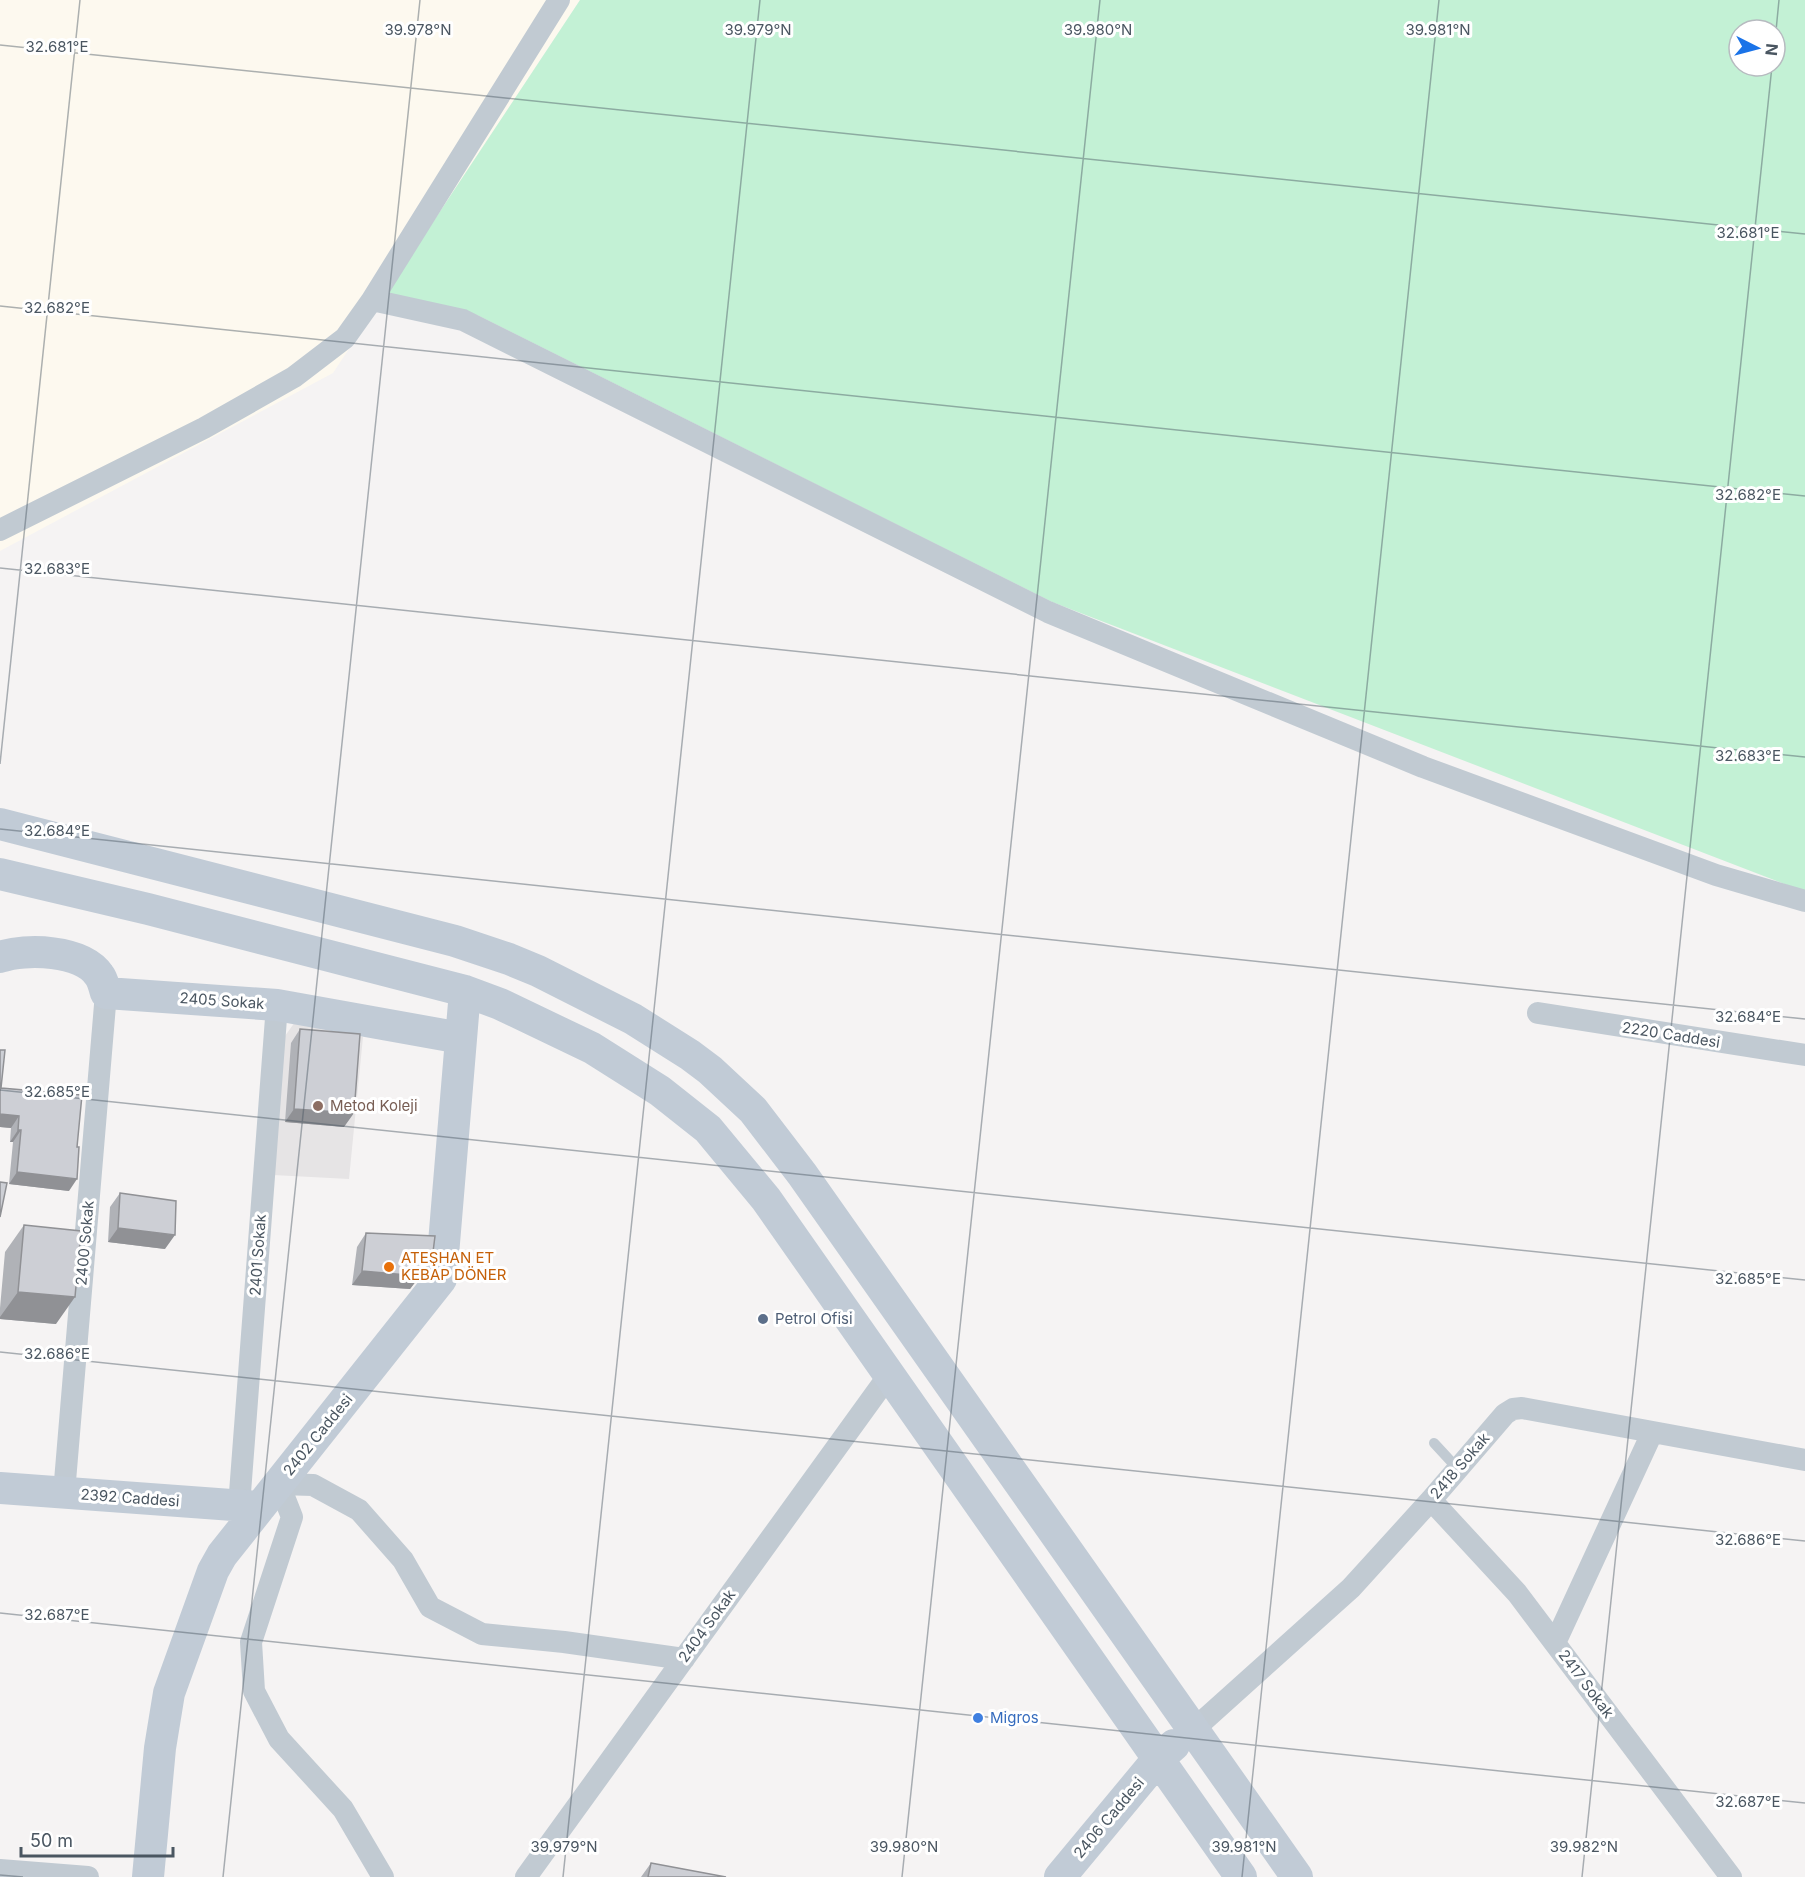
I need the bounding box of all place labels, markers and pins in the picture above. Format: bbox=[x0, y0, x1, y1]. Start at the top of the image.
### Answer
place label: Metod Koleji bbox=[330, 1096, 418, 1115]
marker: Metod Koleji bbox=[311, 1099, 325, 1113]
place label: ATEŞHAN ET KEBAP DÖNER bbox=[401, 1248, 507, 1284]
marker: ATEŞHAN ET KEBAP DÖNER bbox=[382, 1260, 396, 1274]
place label: Petrol Ofisi bbox=[775, 1309, 853, 1328]
marker: Petrol Ofisi bbox=[756, 1312, 770, 1326]
place label: Migros bbox=[990, 1708, 1039, 1727]
marker: Migros bbox=[971, 1711, 985, 1725]

